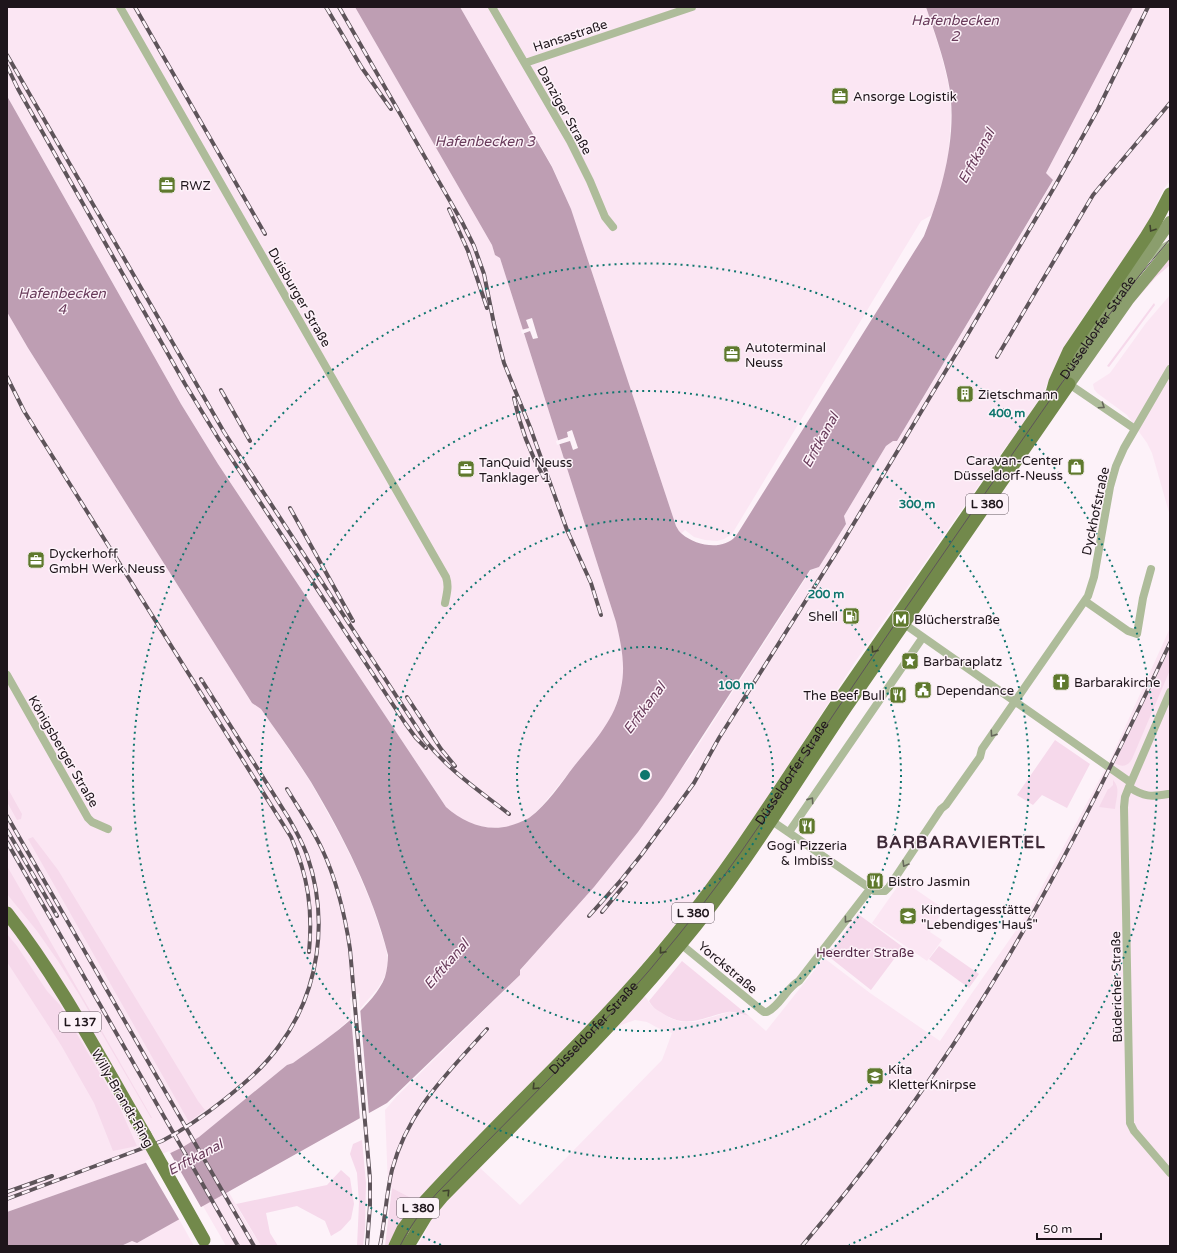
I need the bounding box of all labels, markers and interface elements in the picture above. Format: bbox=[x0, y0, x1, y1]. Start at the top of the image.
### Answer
water label: Hafenbecken 2 bbox=[911, 12, 999, 45]
street label: Hansastraße bbox=[531, 16, 610, 56]
street label: Danziger Straße bbox=[533, 63, 595, 158]
office icon: Ansorge Logistik bbox=[830, 86, 850, 106]
place label: Ansorge Logistik bbox=[853, 89, 957, 105]
water label: Erftkanal bbox=[954, 125, 999, 187]
water label: Hafenbecken 3 bbox=[435, 133, 536, 150]
office icon: RWZ bbox=[157, 175, 177, 195]
place label: RWZ bbox=[180, 178, 211, 194]
one-way arrow bbox=[1149, 225, 1156, 232]
street label: Duisburger Straße bbox=[264, 245, 334, 350]
street label: Düsseldorfer Straße bbox=[1057, 273, 1139, 383]
water label: Hafenbecken 4 bbox=[18, 285, 106, 318]
place label: Autoterminal Neuss bbox=[745, 340, 826, 371]
office icon: Autoterminal Neuss bbox=[722, 344, 742, 364]
building icon: Zietschmann bbox=[955, 384, 975, 404]
place label: Zietschmann bbox=[978, 387, 1058, 403]
one-way arrow bbox=[1097, 401, 1104, 408]
text: 400 m bbox=[989, 406, 1025, 420]
water label: Erftkanal bbox=[798, 409, 843, 471]
place label: Caravan-Center Düsseldorf-Neuss bbox=[953, 453, 1063, 484]
place label: TanQuid Neuss Tanklager 1 bbox=[479, 455, 572, 486]
shop icon: Caravan-Center Düsseldorf-Neuss bbox=[1066, 457, 1086, 477]
office icon: TanQuid Neuss Tanklager 1 bbox=[456, 459, 476, 479]
street label: Dyckhofstraße bbox=[1079, 465, 1113, 557]
road number: L 380 bbox=[966, 494, 1008, 514]
text: 300 m bbox=[899, 497, 935, 511]
place label: Dyckerhoff GmbH Werk Neuss bbox=[49, 546, 165, 577]
office icon: Dyckerhoff GmbH Werk Neuss bbox=[26, 550, 46, 570]
text: 200 m bbox=[808, 587, 844, 601]
fuel station icon: Shell bbox=[841, 606, 861, 626]
place label: Shell bbox=[808, 609, 838, 625]
metro station icon: Blücherstraße bbox=[891, 609, 911, 629]
place label: Blücherstraße bbox=[914, 612, 1000, 628]
one-way arrow bbox=[871, 646, 879, 653]
place icon: Barbaraplatz bbox=[900, 651, 920, 671]
place label: Barbaraplatz bbox=[923, 654, 1002, 670]
church icon: Barbarakirche bbox=[1051, 672, 1071, 692]
place label: Barbarakirche bbox=[1074, 675, 1160, 691]
water label: Erftkanal bbox=[620, 678, 670, 737]
text: 100 m bbox=[718, 678, 754, 692]
public building icon: Dependance bbox=[913, 680, 933, 700]
place label: Dependance bbox=[936, 683, 1014, 699]
restaurant icon: The Beef Bull bbox=[888, 685, 908, 705]
place label: The Beef Bull bbox=[803, 688, 885, 704]
street label: Königsberger Straße bbox=[25, 693, 102, 810]
street label: Düsseldorfer Straße bbox=[752, 717, 833, 828]
one-way arrow bbox=[990, 730, 998, 737]
centre of rings bbox=[638, 768, 652, 782]
one-way arrow bbox=[806, 797, 814, 804]
restaurant icon: Gogi Pizzeria & Imbiss bbox=[797, 816, 817, 836]
district label: BARBARAVIERTEL bbox=[876, 832, 1046, 853]
place label: Gogi Pizzeria & Imbiss bbox=[767, 838, 847, 869]
one-way arrow bbox=[902, 860, 909, 867]
restaurant icon: Bistro Jasmin bbox=[865, 871, 885, 891]
place label: Bistro Jasmin bbox=[888, 874, 970, 890]
place label: Kindertagesstätte "Lebendiges Haus" bbox=[921, 902, 1038, 933]
road number: L 380 bbox=[672, 903, 714, 923]
school or university icon: Kindertagesstätte "Lebendiges Haus" bbox=[898, 906, 918, 926]
one-way arrow bbox=[844, 916, 852, 923]
street label: Büdericher Straße bbox=[1108, 931, 1126, 1043]
water label: Erftkanal bbox=[420, 935, 473, 993]
street label: Yorckstraße bbox=[694, 938, 760, 997]
park label: Heerdter Straße bbox=[816, 945, 914, 961]
one-way arrow bbox=[660, 946, 667, 954]
street label: Düsseldorfer Straße bbox=[546, 978, 642, 1078]
road number: L 137 bbox=[59, 1012, 101, 1032]
street label: Willy-Brandt-Ring bbox=[87, 1046, 157, 1151]
place label: Kita KletterKnirpse bbox=[888, 1062, 976, 1093]
school or university icon: Kita KletterKnirpse bbox=[865, 1066, 885, 1086]
one-way arrow bbox=[533, 1082, 540, 1090]
water label: Erftkanal bbox=[165, 1135, 227, 1179]
one-way arrow bbox=[442, 1189, 450, 1197]
road number: L 380 bbox=[397, 1198, 439, 1218]
scale bar bbox=[1037, 1215, 1101, 1241]
text: 50 m bbox=[1043, 1222, 1072, 1236]

